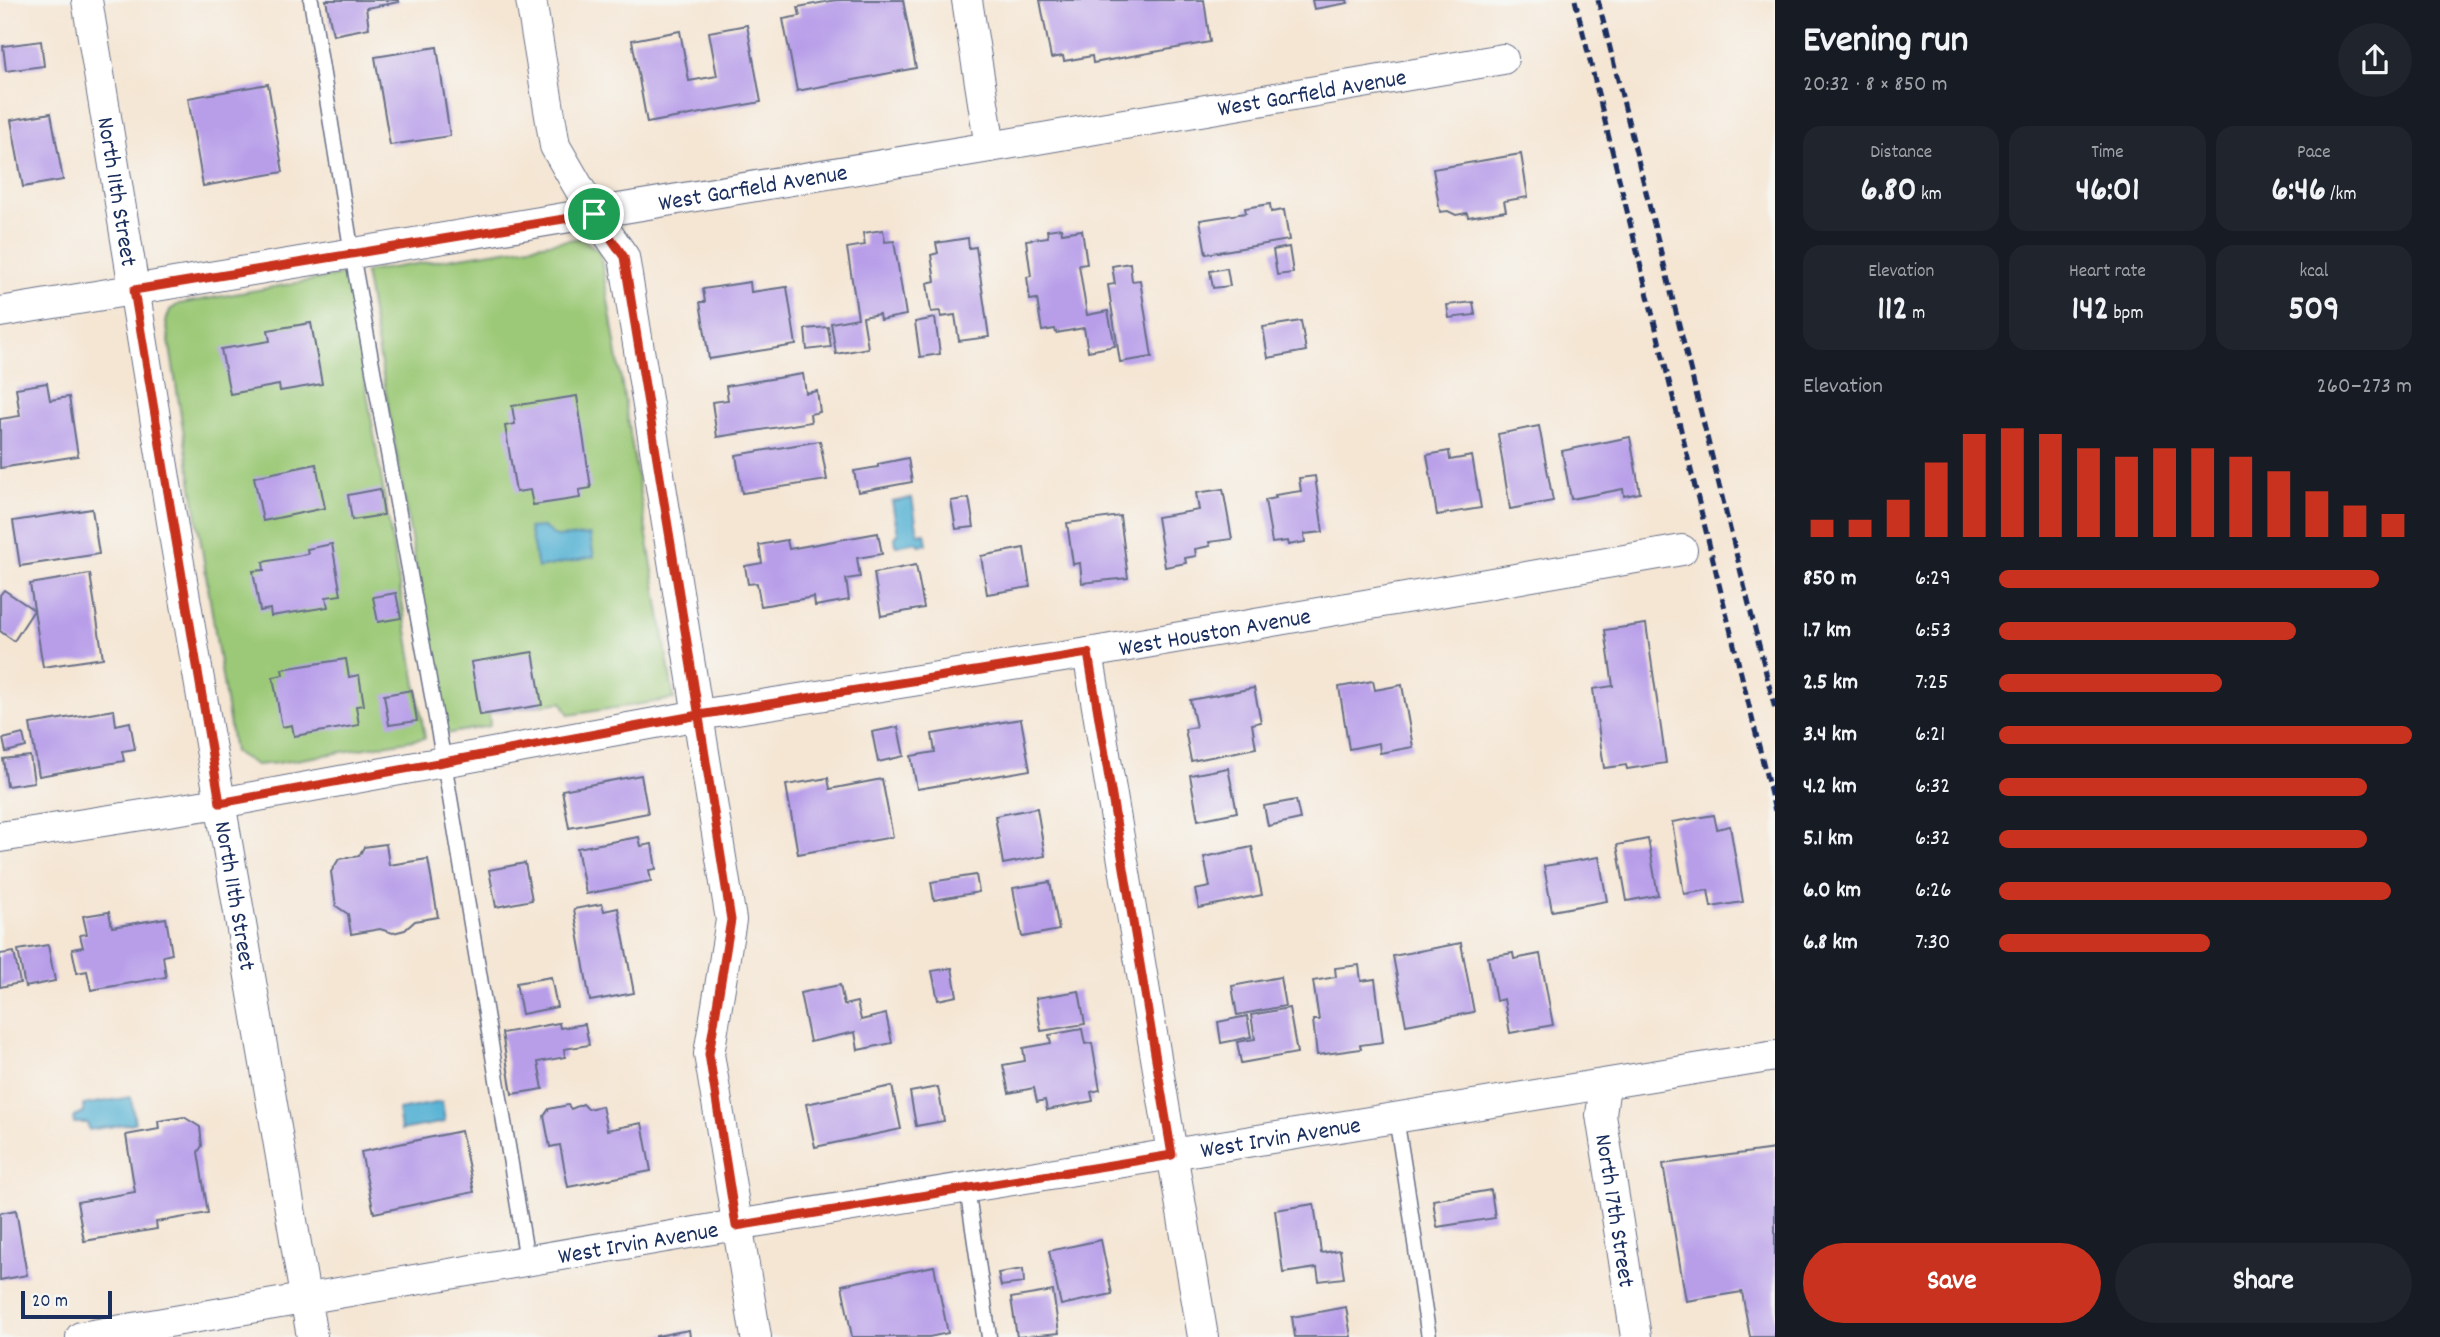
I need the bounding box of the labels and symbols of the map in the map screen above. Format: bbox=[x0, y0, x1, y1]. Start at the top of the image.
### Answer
street label: West Garfield Avenue bbox=[1215, 62, 1409, 128]
street label: North 11th Street bbox=[86, 115, 144, 269]
street label: West Garfield Avenue bbox=[656, 157, 850, 222]
pin bbox=[564, 184, 624, 244]
street label: West Houston Avenue bbox=[1117, 601, 1314, 667]
street label: North 11th Street bbox=[204, 819, 263, 974]
street label: West Irvin Avenue bbox=[1198, 1110, 1363, 1169]
street label: North 17th Street bbox=[1584, 1132, 1642, 1290]
street label: West Irvin Avenue bbox=[556, 1214, 721, 1275]
scale bar bbox=[21, 1288, 112, 1320]

